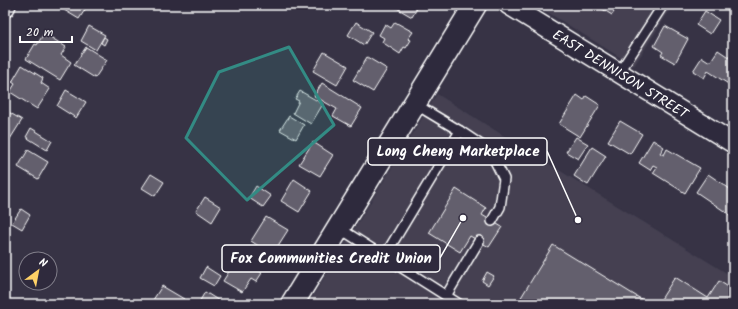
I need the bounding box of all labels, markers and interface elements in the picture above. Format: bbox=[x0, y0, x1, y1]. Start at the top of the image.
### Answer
scale bar bbox=[20, 18, 72, 44]
text: 20 m bbox=[26, 23, 54, 42]
street label: EAST DENNISON STREET bbox=[548, 24, 693, 126]
callout: Long Cheng Marketplace bbox=[368, 138, 547, 165]
text: Long Cheng Marketplace bbox=[377, 140, 540, 164]
callout: Fox Communities Credit Union bbox=[222, 245, 440, 272]
text: Fox Communities Credit Union bbox=[230, 247, 432, 271]
north arrow bbox=[18, 251, 58, 291]
text: N bbox=[35, 254, 51, 273]

